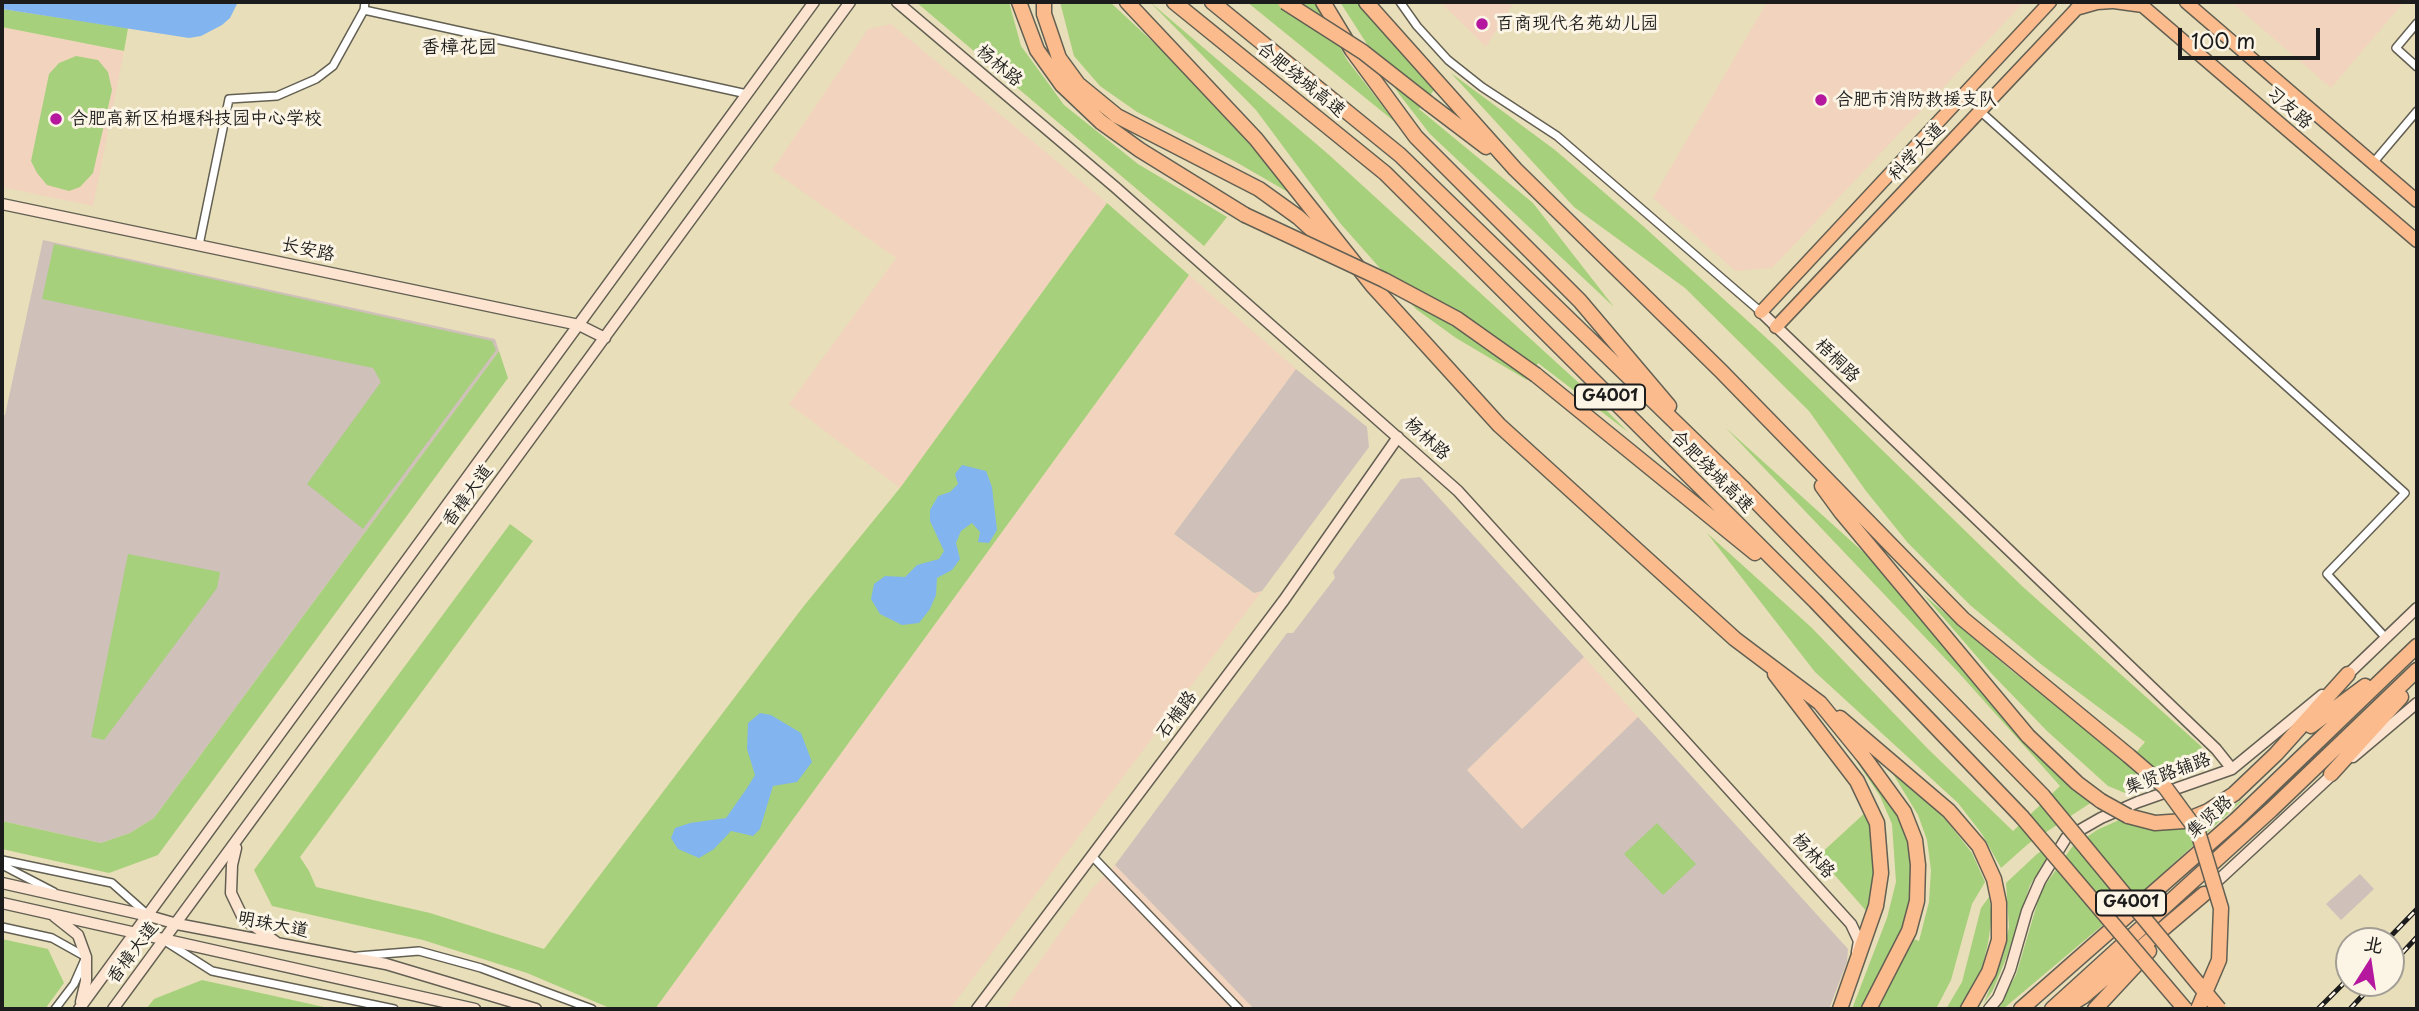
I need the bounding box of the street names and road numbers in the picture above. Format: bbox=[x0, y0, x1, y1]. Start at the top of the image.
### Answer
street label: 合肥绕城高速 bbox=[1252, 38, 1350, 122]
street label: 杨林路 bbox=[971, 40, 1027, 92]
street label: 习友路 bbox=[2262, 82, 2316, 134]
street label: 科学大道 bbox=[1885, 118, 1949, 186]
street label: 长安路 bbox=[279, 234, 337, 266]
street label: 梧桐路 bbox=[1810, 334, 1864, 388]
road number: G4001 bbox=[1575, 384, 1645, 410]
street label: 杨林路 bbox=[1400, 413, 1454, 465]
street label: 合肥绕城高速 bbox=[1666, 426, 1758, 518]
street label: 香樟大道 bbox=[438, 461, 498, 531]
street label: 石楠路 bbox=[1152, 687, 1202, 743]
street label: 集贤路辅路 bbox=[2122, 748, 2214, 800]
street label: 集贤路 bbox=[2183, 791, 2237, 843]
street label: 杨林路 bbox=[1787, 829, 1839, 883]
road number: G4001 bbox=[2096, 890, 2166, 916]
street label: 明珠大道 bbox=[236, 908, 310, 942]
street label: 香樟大道 bbox=[103, 918, 163, 988]

